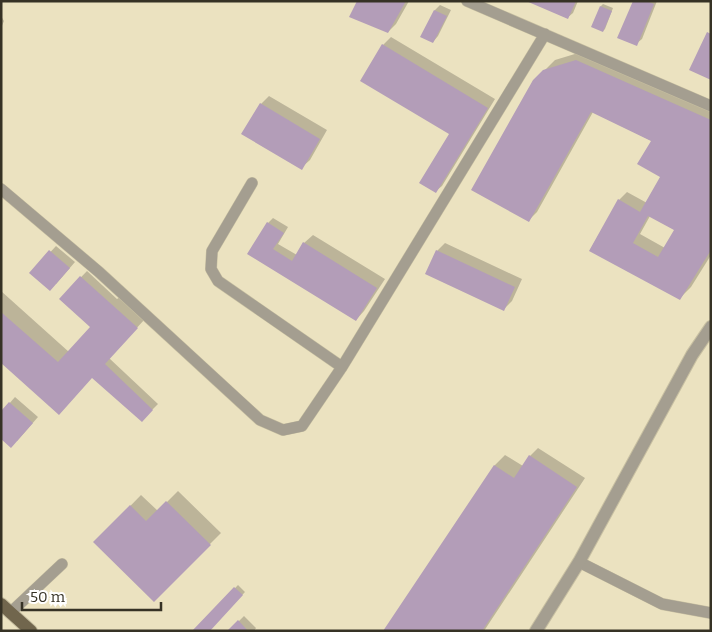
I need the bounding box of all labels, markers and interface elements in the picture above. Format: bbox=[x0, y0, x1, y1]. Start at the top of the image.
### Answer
scale bar bbox=[22, 580, 161, 612]
text: 50 m bbox=[30, 588, 66, 606]

